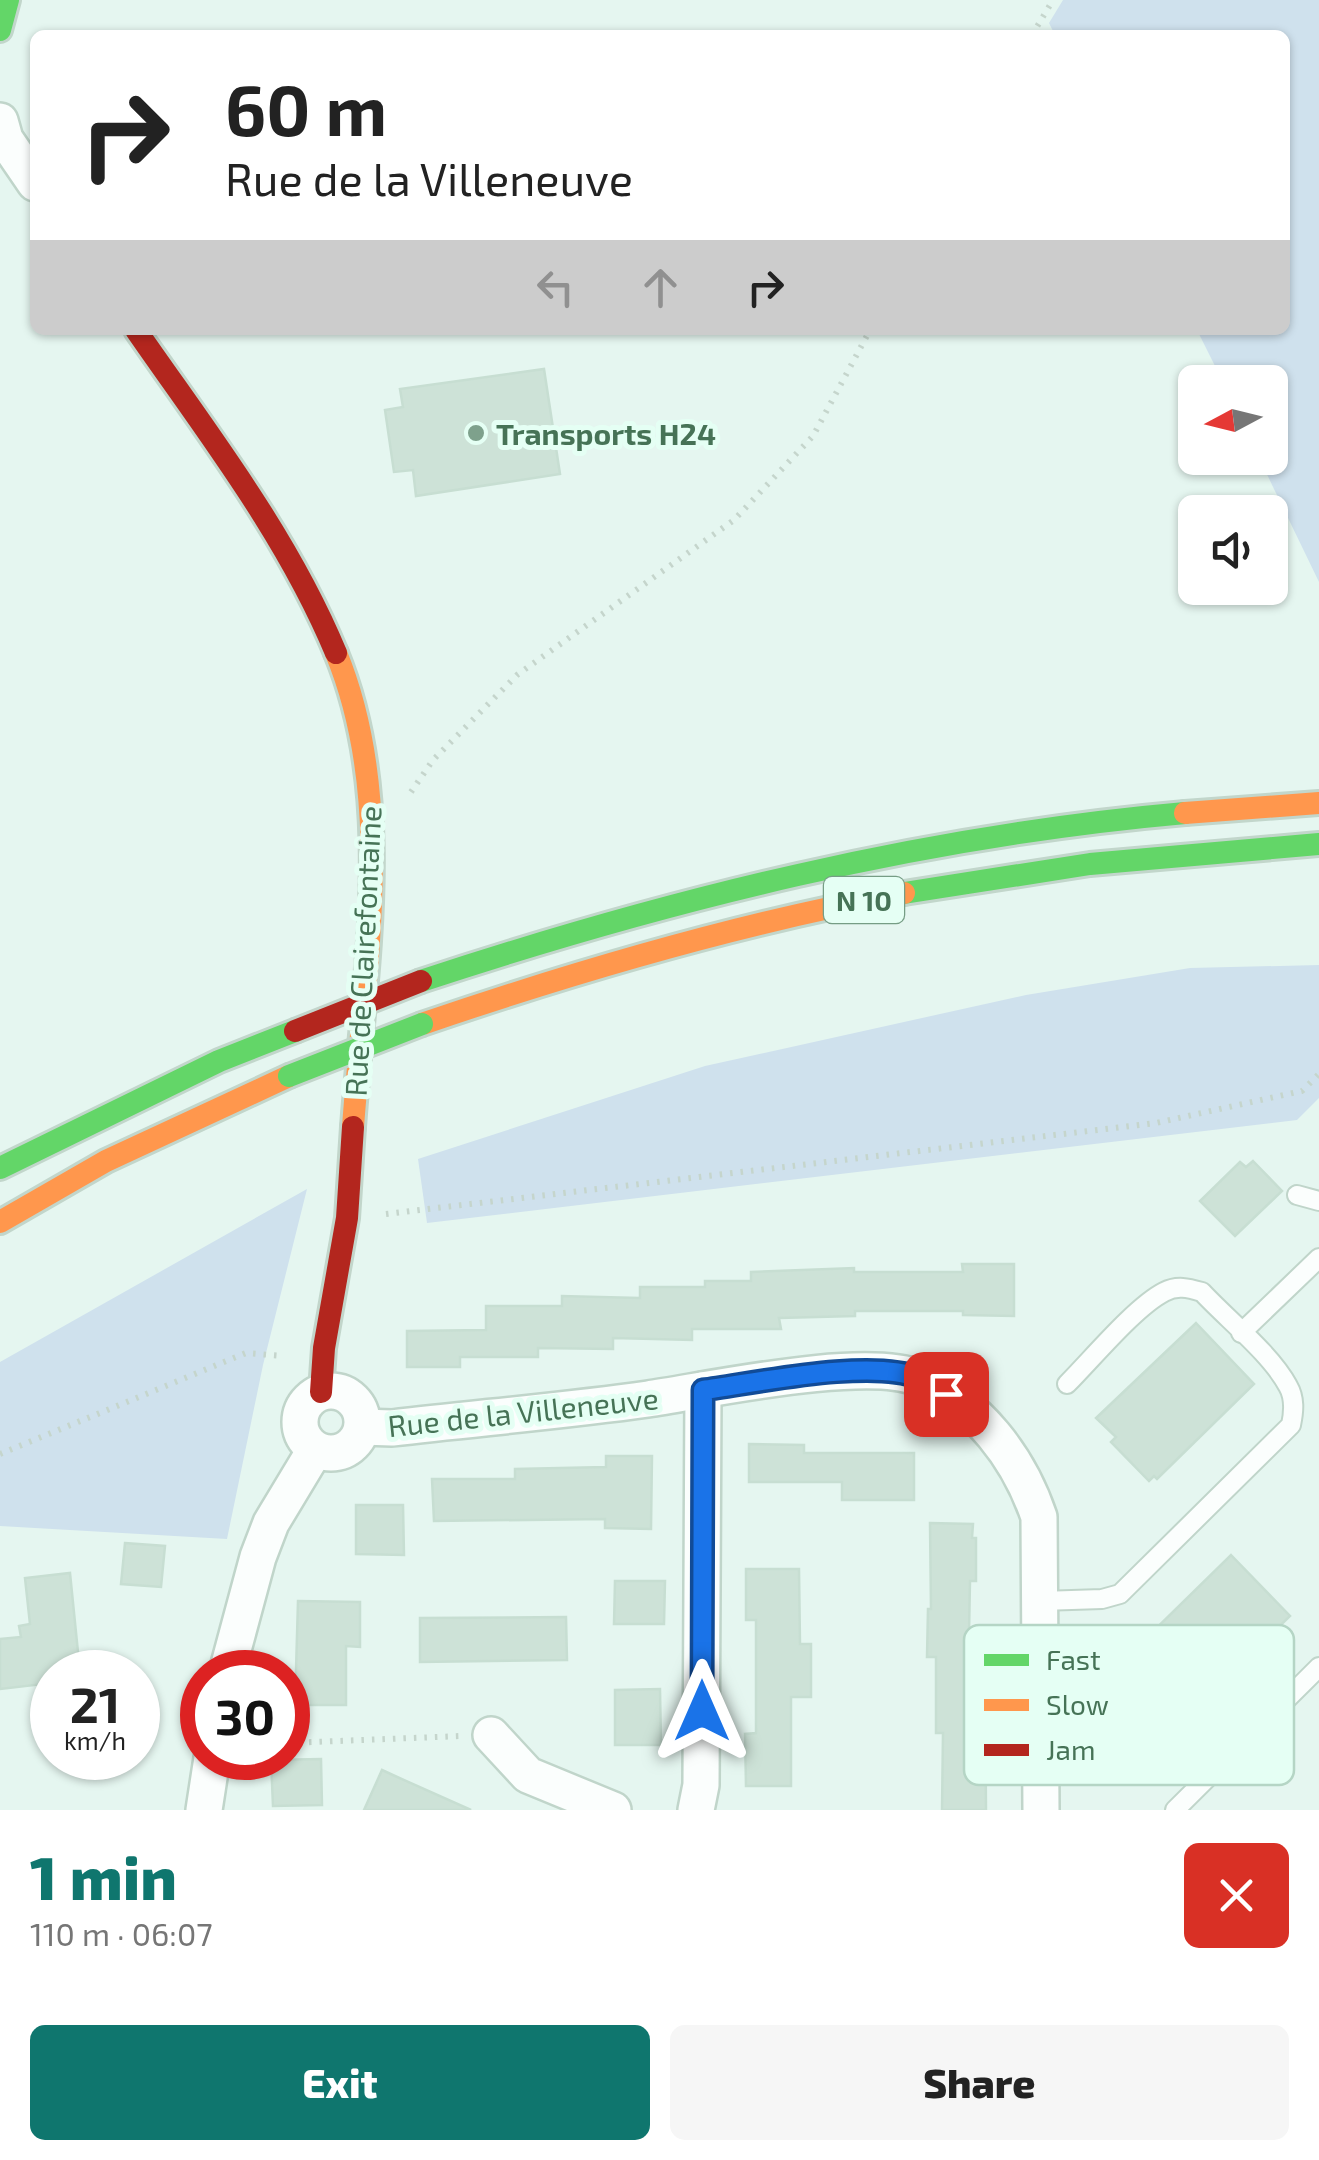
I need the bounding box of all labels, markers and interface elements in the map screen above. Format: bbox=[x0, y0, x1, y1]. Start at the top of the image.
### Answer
text: 60 m bbox=[225, 66, 387, 150]
icon: right bbox=[60, 70, 190, 200]
text: Rue de la Villeneuve bbox=[225, 151, 633, 205]
icon: left bbox=[528, 260, 583, 315]
icon: ahead bbox=[633, 260, 688, 315]
icon: right bbox=[738, 260, 793, 315]
north arrow bbox=[1178, 365, 1288, 475]
map controls bbox=[1178, 365, 1288, 605]
place label: Transports H24 bbox=[496, 415, 716, 451]
marker: Transports H24 bbox=[465, 422, 487, 444]
button: sound bbox=[1178, 495, 1288, 605]
street label: Rue de Clairefontaine bbox=[336, 805, 388, 1097]
road number: N 10 bbox=[824, 877, 904, 923]
pin bbox=[904, 1352, 989, 1437]
icon: arrive bbox=[919, 1367, 974, 1422]
street label: Rue de la Villeneuve bbox=[386, 1379, 660, 1443]
legend bbox=[964, 1625, 1294, 1785]
text: Fast bbox=[1046, 1642, 1101, 1676]
speed limit sign: 30 bbox=[180, 1650, 310, 1780]
position arrow bbox=[650, 1659, 754, 1763]
text: 21 bbox=[70, 1673, 120, 1733]
text: Slow bbox=[1046, 1687, 1109, 1721]
text: km/h bbox=[64, 1725, 126, 1755]
text: Jam bbox=[1046, 1732, 1095, 1766]
text: 1 min bbox=[30, 1840, 177, 1912]
button: close bbox=[1184, 1843, 1289, 1948]
text: 110 m · 06:07 bbox=[30, 1914, 213, 1952]
button: Exit bbox=[30, 2025, 650, 2140]
button: Share bbox=[670, 2025, 1289, 2140]

